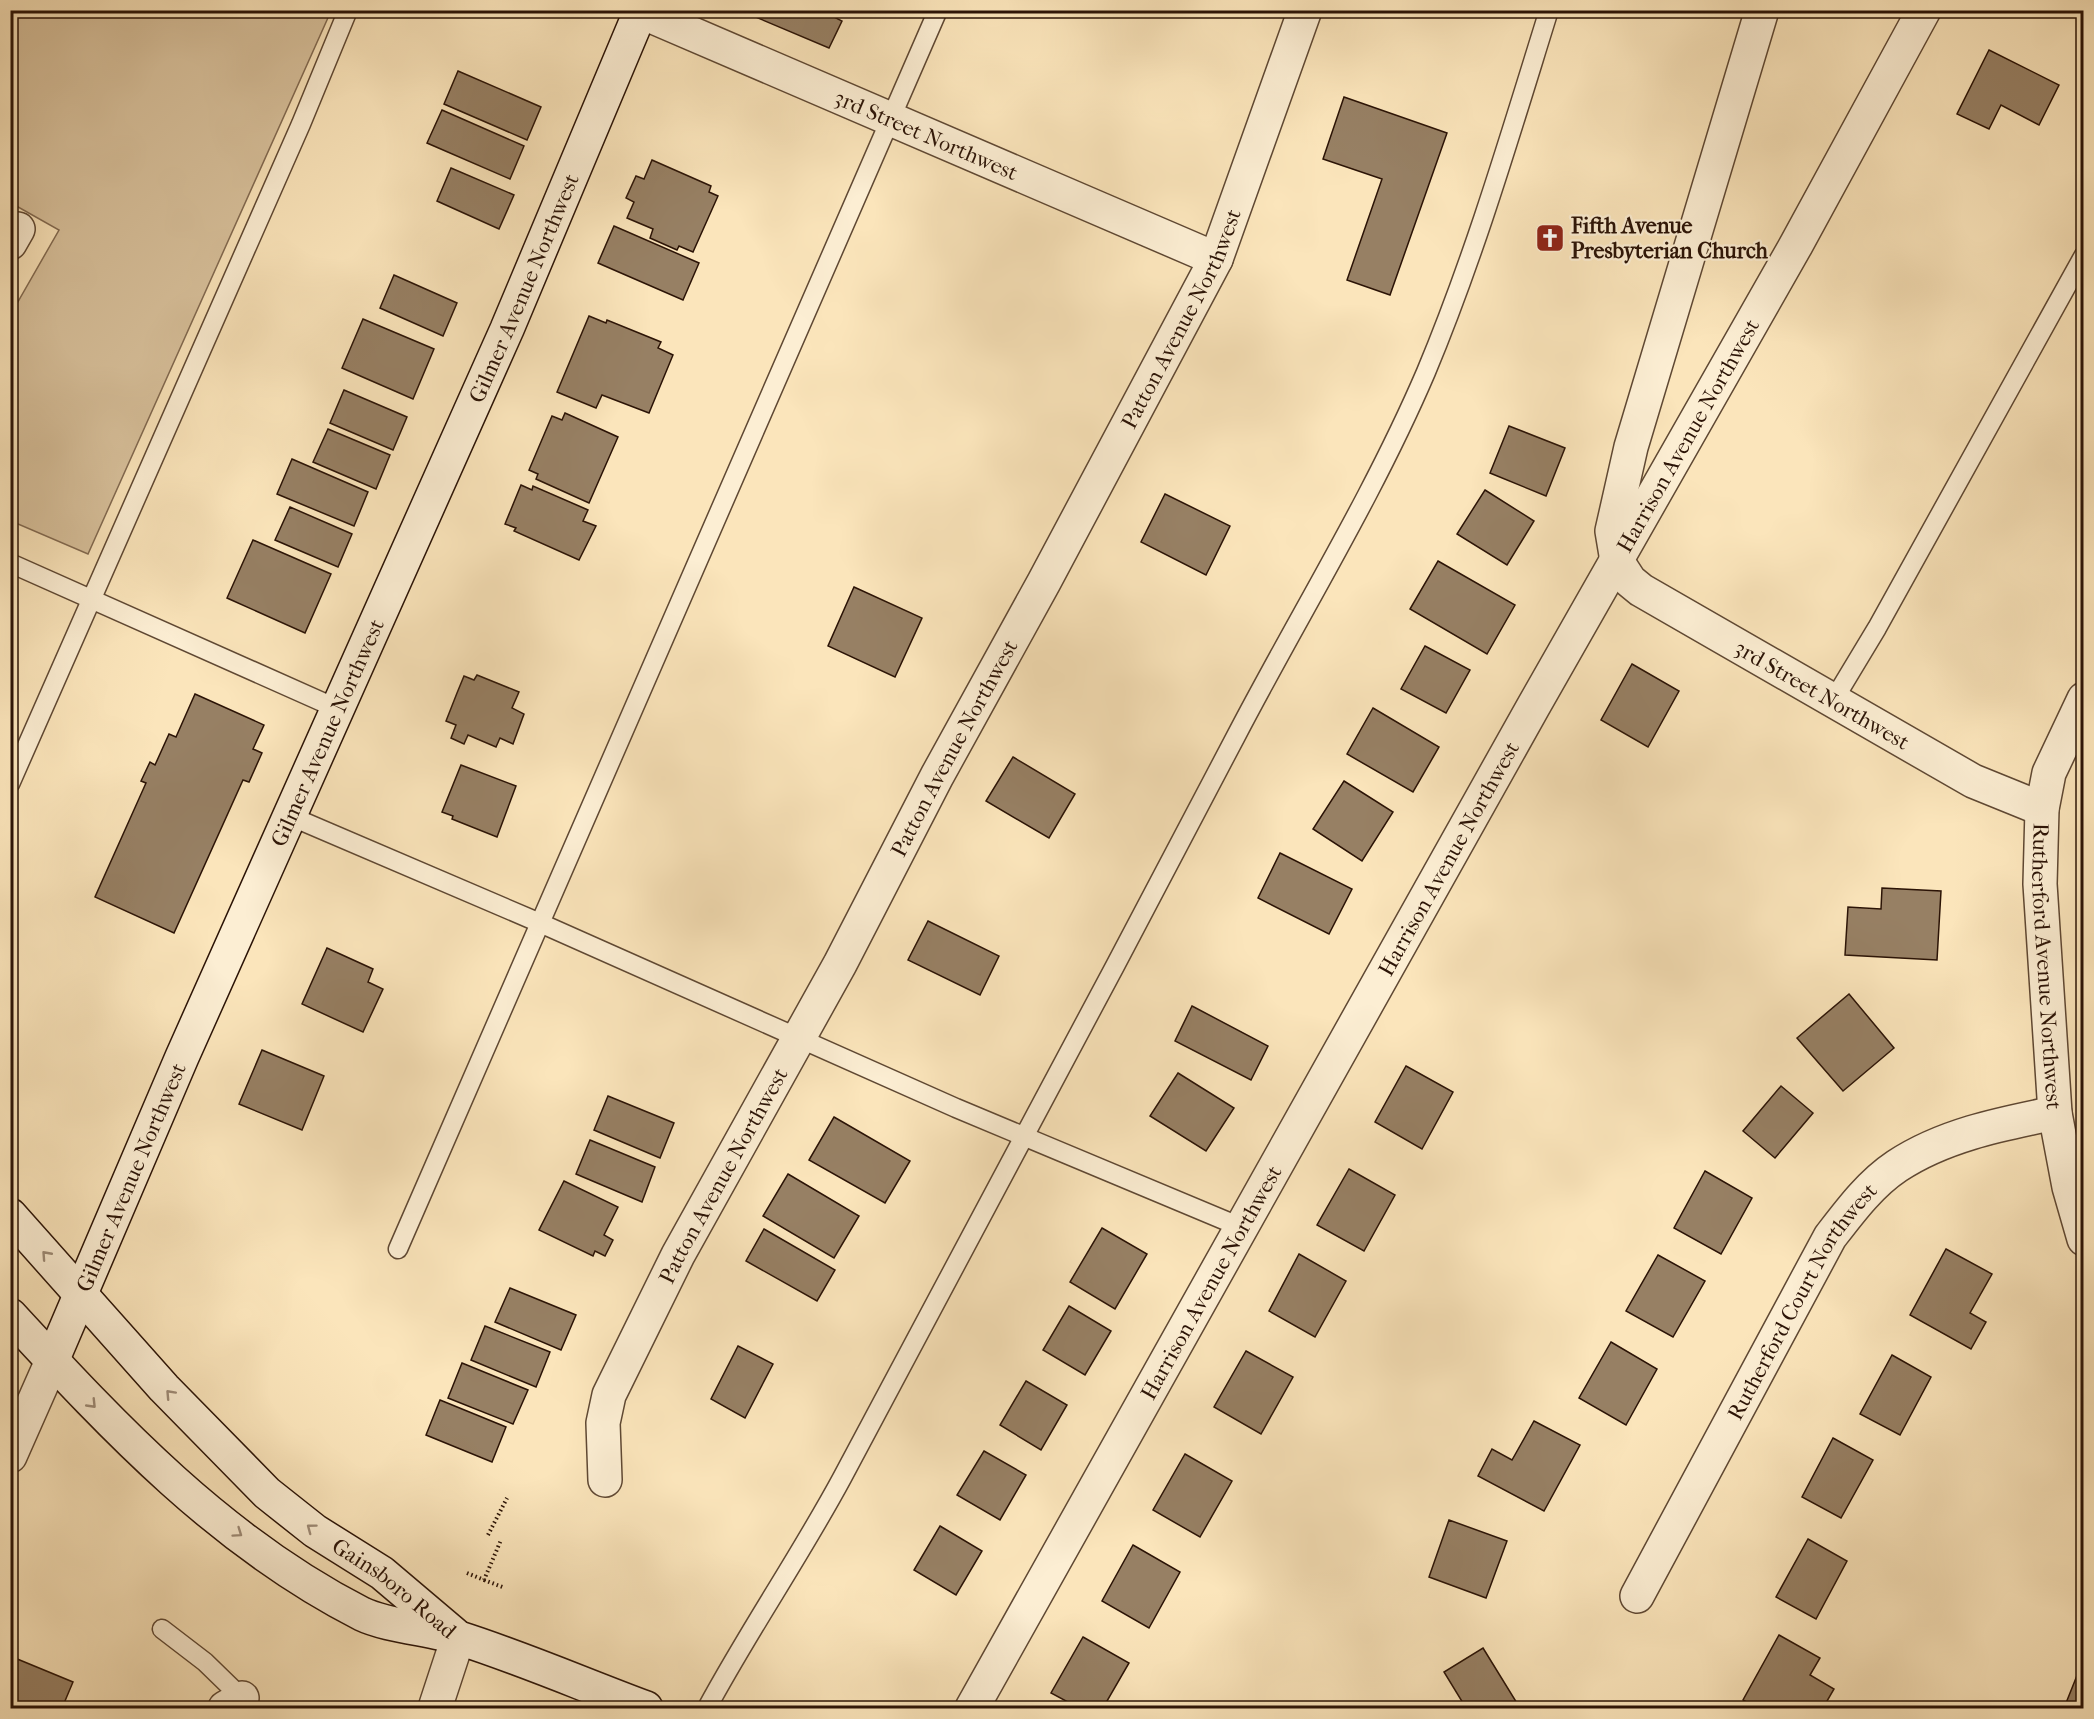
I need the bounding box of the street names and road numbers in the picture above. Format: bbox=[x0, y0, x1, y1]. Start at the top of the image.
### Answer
street label: 3rd Street Northwest bbox=[830, 85, 1022, 186]
street label: Gilmer Avenue Northwest bbox=[464, 170, 585, 407]
street label: Patton Avenue Northwest bbox=[1116, 205, 1247, 433]
street label: Harrison Avenue Northwest bbox=[1612, 314, 1765, 557]
street label: Gilmer Avenue Northwest bbox=[266, 615, 390, 851]
street label: Patton Avenue Northwest bbox=[886, 635, 1024, 861]
street label: 3rd Street Northwest bbox=[1730, 635, 1914, 756]
street label: Harrison Avenue Northwest bbox=[1373, 737, 1525, 981]
street label: Rutherford Avenue Northwest bbox=[2026, 822, 2067, 1111]
street label: Gilmer Avenue Northwest bbox=[71, 1059, 192, 1296]
street label: Patton Avenue Northwest bbox=[654, 1063, 794, 1288]
street label: Harrison Avenue Northwest bbox=[1135, 1161, 1288, 1405]
street label: Rutherford Court Northwest bbox=[1722, 1178, 1883, 1425]
street label: Gainsboro Road bbox=[327, 1533, 462, 1645]

